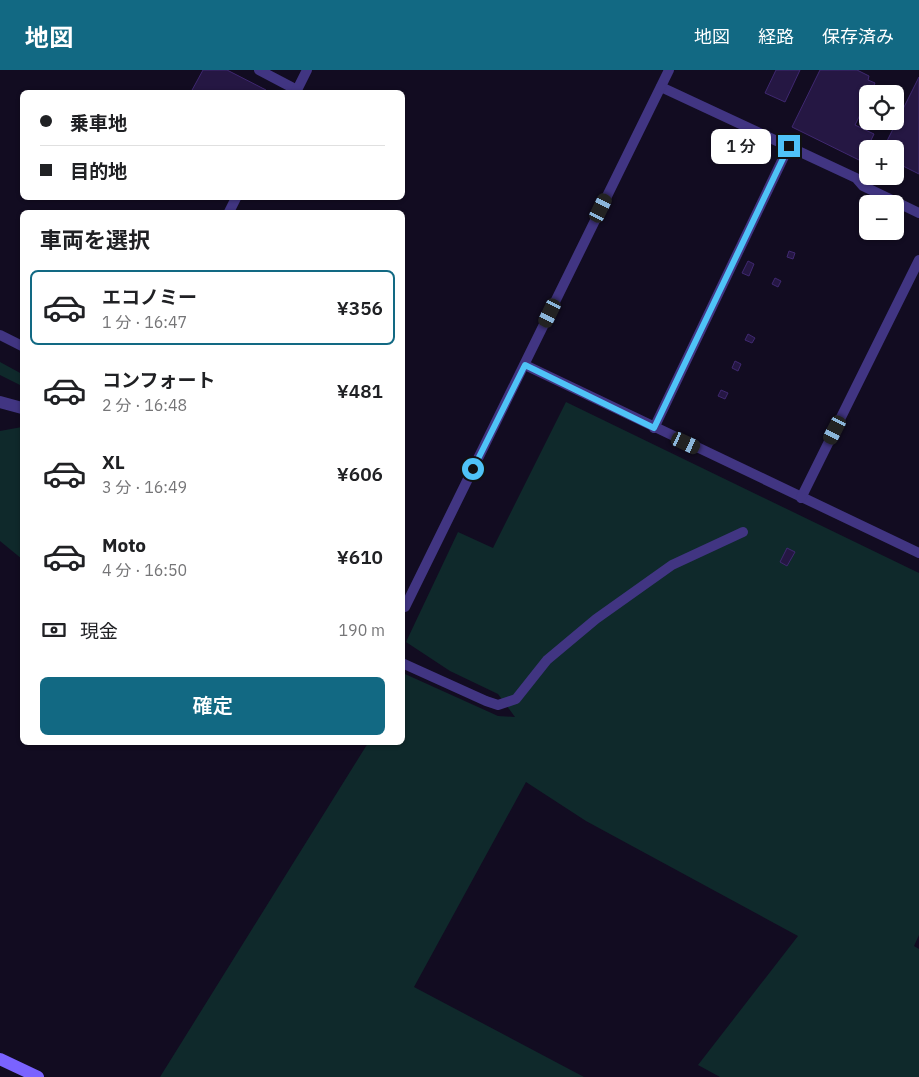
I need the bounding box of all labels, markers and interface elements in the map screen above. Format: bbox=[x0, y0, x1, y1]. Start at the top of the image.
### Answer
text: 地図 bbox=[25, 21, 73, 53]
text: 地図 bbox=[694, 25, 730, 48]
text: 経路 bbox=[758, 25, 794, 48]
text: 保存済み bbox=[822, 25, 894, 48]
map controls bbox=[859, 85, 904, 240]
button: locate bbox=[859, 85, 904, 130]
text: 乗車地 bbox=[70, 111, 127, 135]
callout: 1 分 bbox=[712, 128, 772, 164]
route end bbox=[778, 135, 800, 157]
text: 1 分 bbox=[726, 136, 756, 156]
button: + bbox=[859, 140, 904, 185]
text: 目的地 bbox=[70, 159, 127, 183]
car bbox=[587, 191, 614, 225]
button: − bbox=[859, 195, 904, 240]
text: 車両を選択 bbox=[40, 225, 150, 254]
icon: car bbox=[42, 285, 87, 330]
text: エコノミー bbox=[102, 285, 197, 309]
text: ¥356 bbox=[337, 296, 383, 320]
car bbox=[536, 296, 563, 330]
text: 1 分 · 16:47 bbox=[102, 312, 187, 332]
icon: car bbox=[42, 368, 87, 413]
text: コンフォート bbox=[102, 368, 215, 392]
text: ¥481 bbox=[337, 379, 383, 403]
text: 2 分 · 16:48 bbox=[102, 395, 187, 415]
car bbox=[821, 413, 848, 447]
car bbox=[669, 430, 702, 456]
text: XL bbox=[102, 450, 125, 474]
icon: car bbox=[42, 451, 87, 496]
route start bbox=[462, 458, 484, 480]
text: ¥606 bbox=[337, 462, 383, 486]
text: 3 分 · 16:49 bbox=[102, 477, 187, 497]
text: Moto bbox=[102, 533, 146, 557]
icon: car bbox=[42, 534, 87, 579]
text: ¥610 bbox=[337, 545, 383, 569]
text: 4 分 · 16:50 bbox=[102, 560, 187, 580]
icon: cash bbox=[40, 616, 68, 644]
text: 現金 bbox=[80, 619, 118, 643]
text: 190 m bbox=[338, 620, 385, 640]
button: 確定 bbox=[40, 677, 385, 735]

